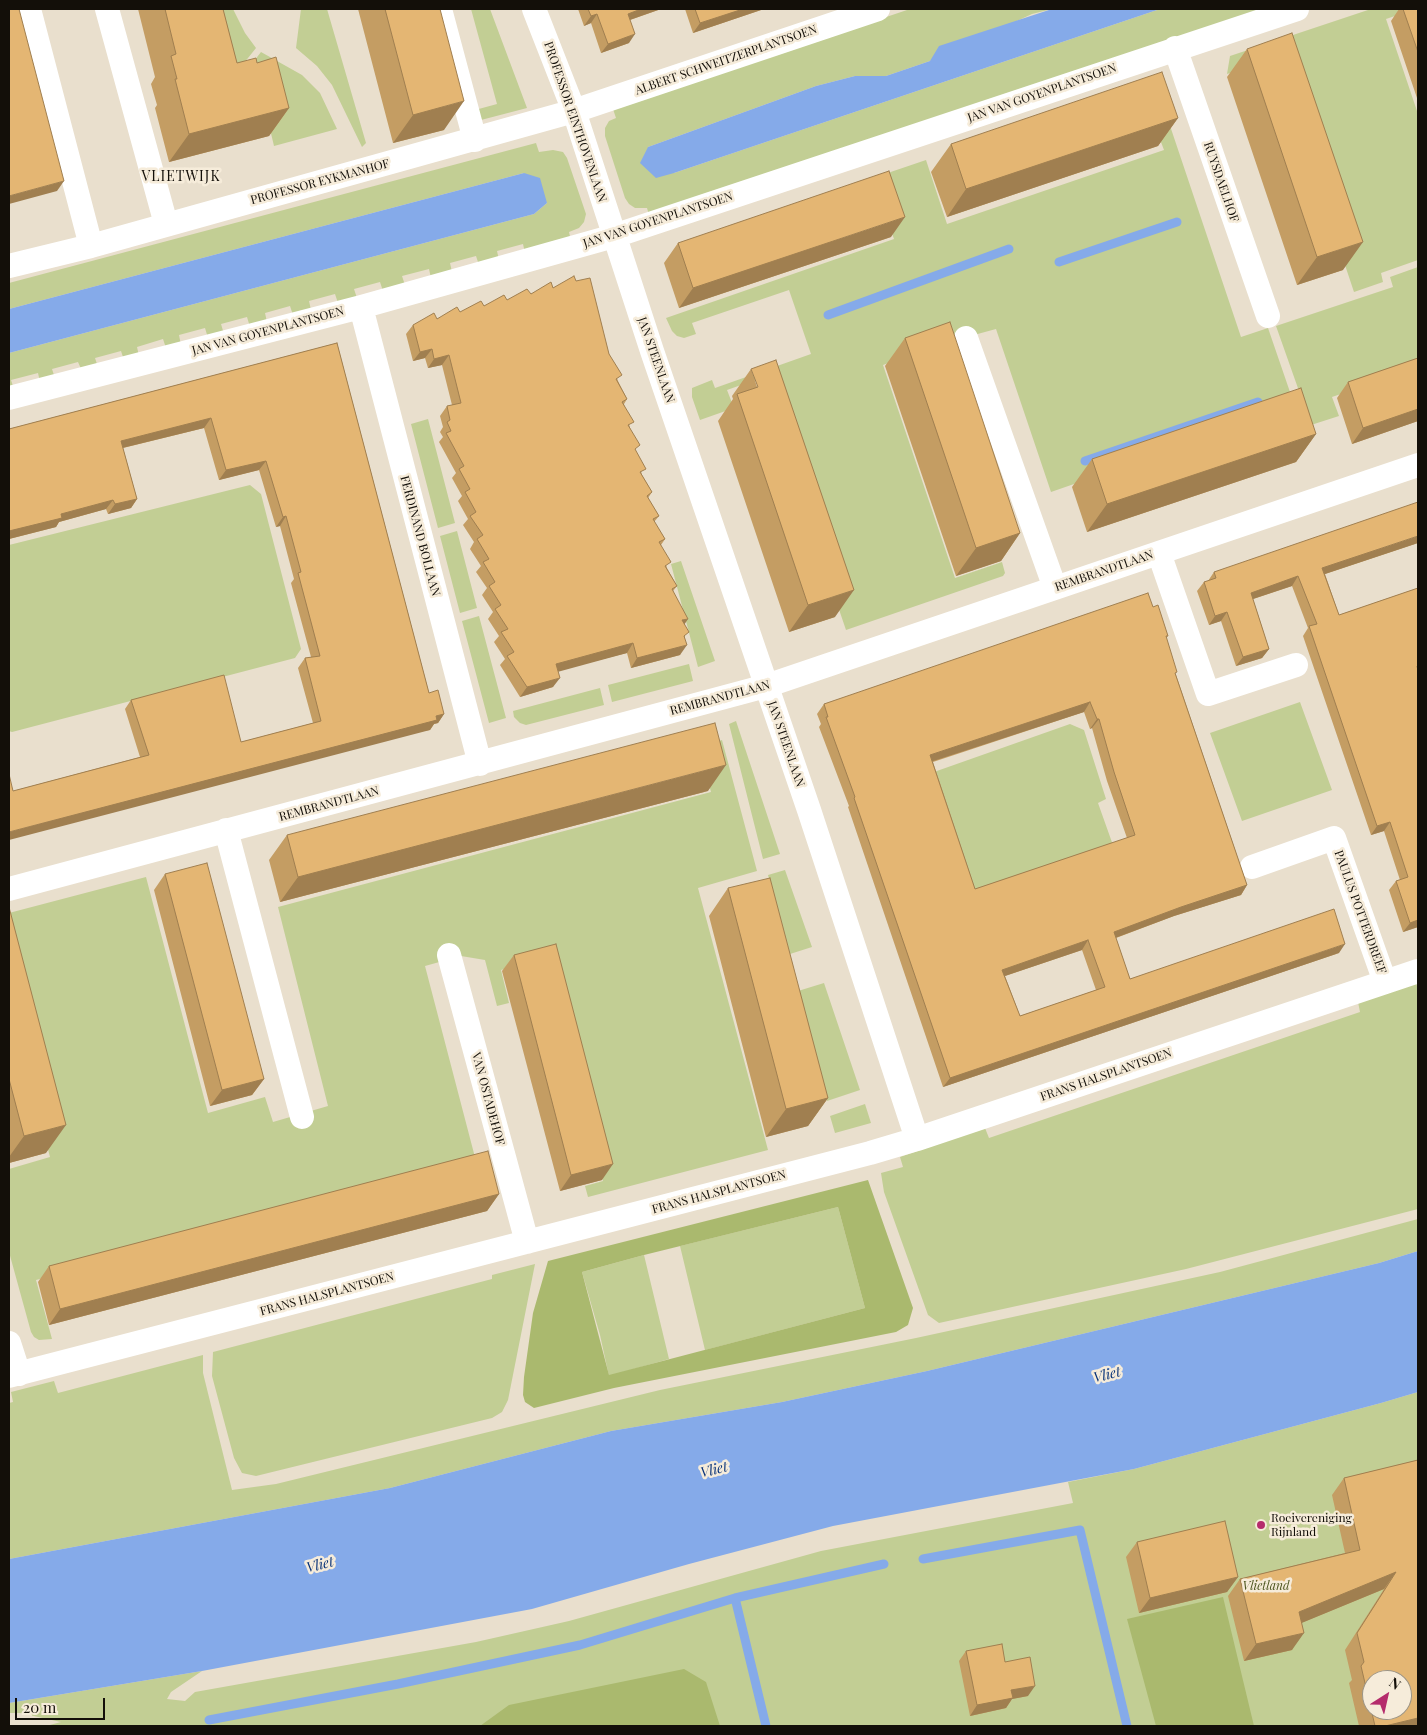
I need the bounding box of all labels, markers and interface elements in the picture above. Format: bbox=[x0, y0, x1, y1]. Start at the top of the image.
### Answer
street label: ALBERT SCHWEITZERPLANTSOEN bbox=[633, 22, 819, 98]
street label: PROFESSOR EINTHOVENLAAN bbox=[541, 40, 609, 204]
street label: JAN VAN GOYENPLANTSOEN bbox=[966, 61, 1118, 125]
street label: RUYSDAELHOF bbox=[1200, 140, 1242, 224]
street label: PROFESSOR EYKMANHOF bbox=[249, 156, 391, 208]
district label: VLIETWIJK bbox=[140, 169, 222, 185]
street label: JAN VAN GOYENPLANTSOEN bbox=[581, 189, 735, 251]
street label: JAN VAN GOYENPLANTSOEN bbox=[191, 304, 345, 358]
street label: JAN STEENLAAN bbox=[635, 315, 677, 405]
street label: FERDINAND BOLLAAN bbox=[397, 474, 443, 598]
street label: REMBRANDTLAAN bbox=[1053, 547, 1155, 595]
street label: REMBRANDTLAAN bbox=[668, 678, 772, 718]
street label: JAN STEENLAAN bbox=[765, 699, 807, 789]
street label: REMBRANDTLAAN bbox=[277, 784, 381, 824]
street label: PAULUS POTTERDREEF bbox=[1331, 848, 1389, 976]
street label: FRANS HALSPLANTSOEN bbox=[1038, 1046, 1174, 1104]
street label: VAN OSTADEHOF bbox=[469, 1051, 507, 1147]
street label: FRANS HALSPLANTSOEN bbox=[650, 1167, 788, 1217]
street label: FRANS HALSPLANTSOEN bbox=[258, 1269, 396, 1319]
water label: Vliet bbox=[1092, 1364, 1122, 1386]
water label: Vliet bbox=[699, 1459, 729, 1481]
place label: Roeivereniging Rijnland bbox=[1271, 1511, 1352, 1539]
marker: Roeivereniging Rijnland bbox=[1255, 1519, 1267, 1531]
water label: Vliet bbox=[305, 1554, 335, 1576]
park label: Vlietland bbox=[1243, 1579, 1289, 1593]
north arrow bbox=[1362, 1670, 1412, 1720]
text: N bbox=[1386, 1672, 1405, 1694]
scale bar bbox=[18, 1688, 108, 1720]
text: 20 m bbox=[23, 1697, 56, 1717]

